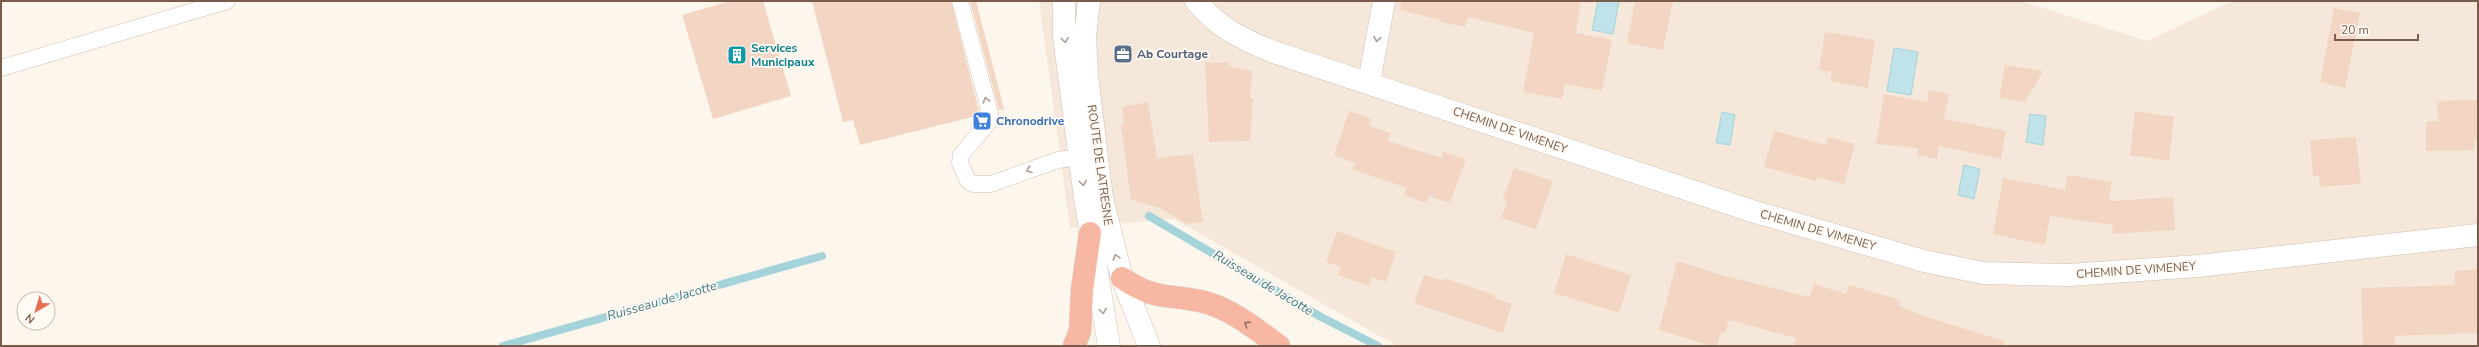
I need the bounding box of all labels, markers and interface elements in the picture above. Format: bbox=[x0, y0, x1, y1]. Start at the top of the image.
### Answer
scale bar bbox=[2335, 16, 2418, 42]
text: 20 m bbox=[2341, 22, 2369, 38]
one-way arrow bbox=[1373, 36, 1382, 42]
one-way arrow bbox=[1060, 37, 1069, 43]
place label: Services Municipaux bbox=[751, 40, 815, 70]
office icon: Ab Courtage bbox=[1112, 43, 1134, 65]
building icon: Services Municipaux bbox=[726, 44, 748, 66]
place label: Ab Courtage bbox=[1137, 46, 1208, 62]
one-way arrow bbox=[982, 97, 991, 104]
street label: CHEMIN DE VIMENEY bbox=[1451, 103, 1570, 157]
street label: ROUTE DE LATRESNE bbox=[1084, 104, 1116, 226]
supermarket icon: Chronodrive bbox=[971, 110, 993, 132]
place label: Chronodrive bbox=[996, 113, 1065, 129]
one-way arrow bbox=[1026, 166, 1033, 174]
one-way arrow bbox=[1078, 180, 1087, 186]
street label: CHEMIN DE VIMENEY bbox=[1758, 206, 1879, 254]
water label: Ruisseau de Jacotte bbox=[1210, 246, 1316, 320]
one-way arrow bbox=[1112, 254, 1121, 261]
street label: CHEMIN DE VIMENEY bbox=[2076, 258, 2197, 282]
water label: Ruisseau de Jacotte bbox=[605, 277, 719, 325]
north arrow bbox=[16, 291, 56, 331]
one-way arrow bbox=[1098, 308, 1107, 314]
text: N bbox=[22, 310, 38, 327]
one-way arrow bbox=[1244, 321, 1251, 329]

